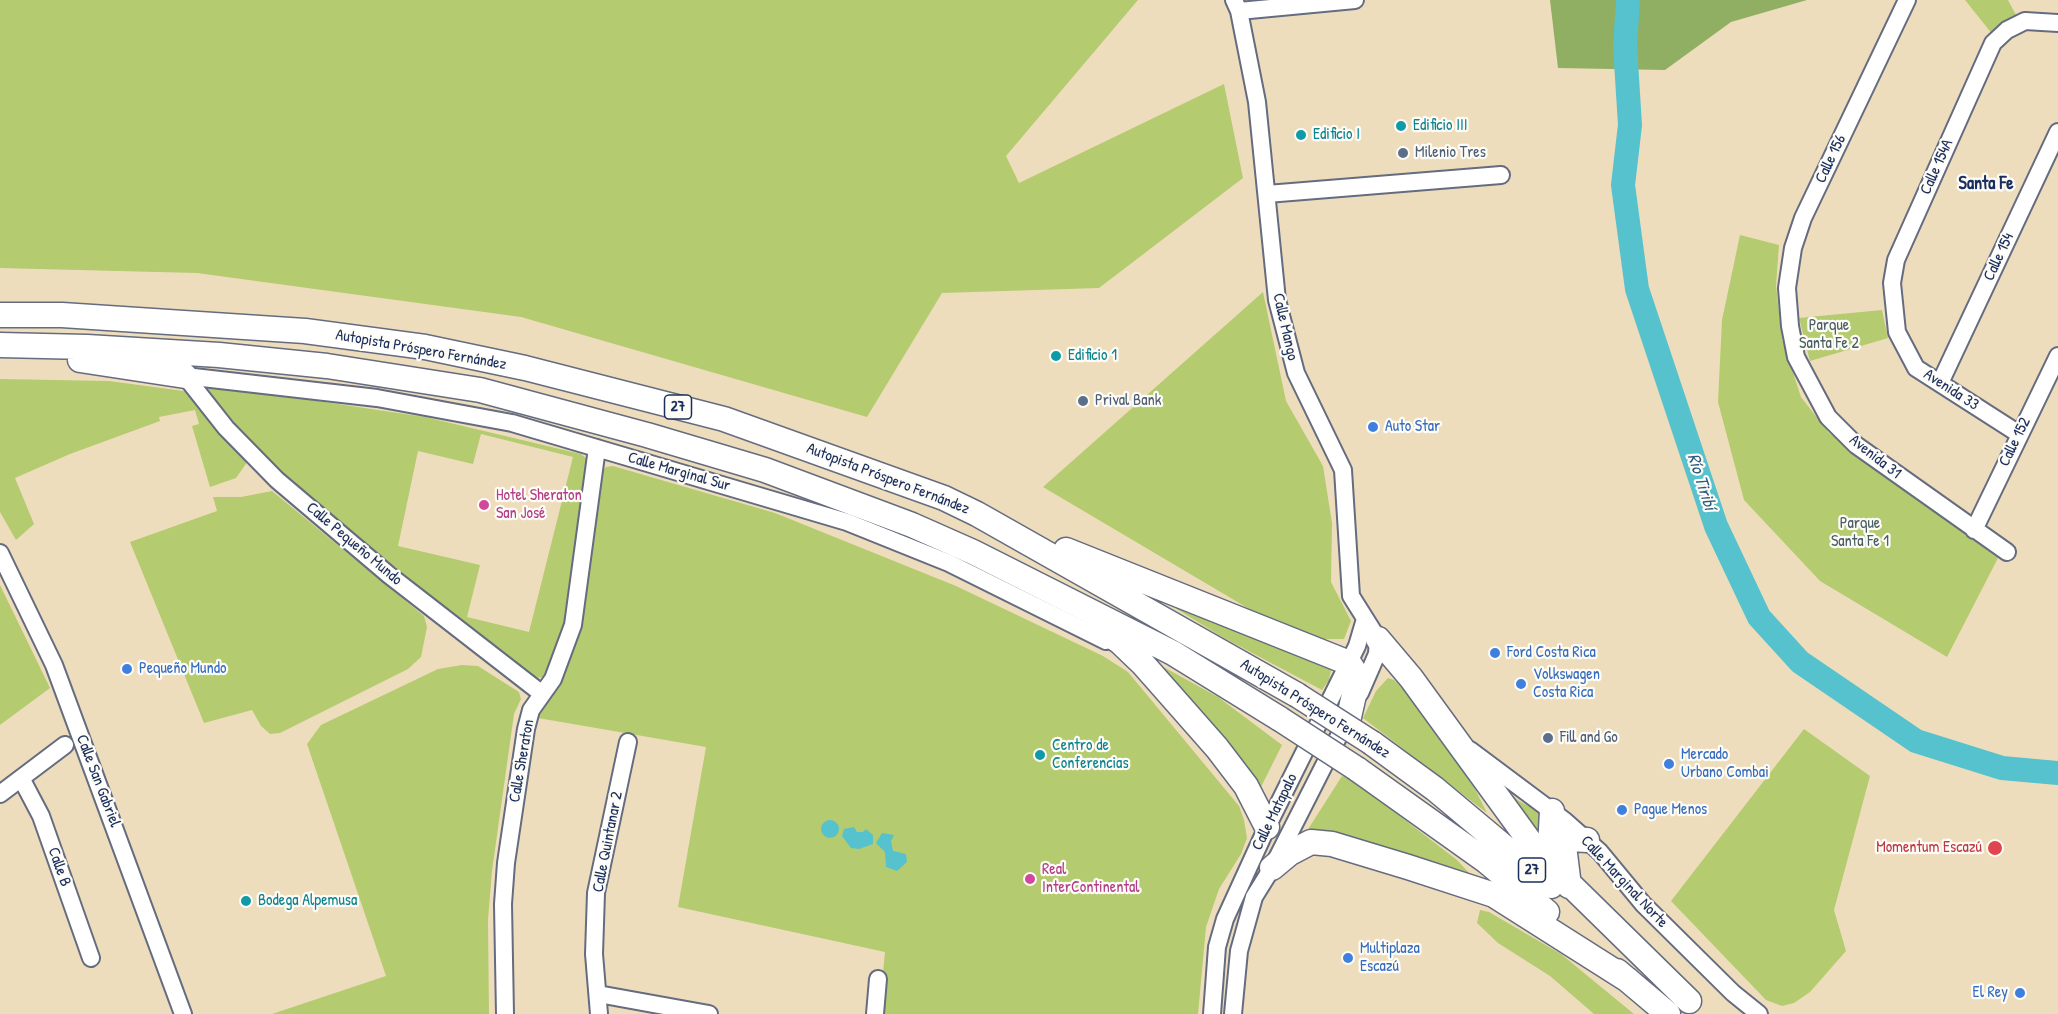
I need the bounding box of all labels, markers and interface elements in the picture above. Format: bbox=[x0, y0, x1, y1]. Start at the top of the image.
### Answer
place label: Edificio III bbox=[1413, 116, 1467, 136]
marker: Edificio III bbox=[1394, 119, 1408, 133]
place label: Edificio I bbox=[1313, 125, 1360, 145]
marker: Edificio I bbox=[1294, 128, 1308, 142]
street label: Calle 156 bbox=[1812, 132, 1850, 186]
street label: Calle 154A bbox=[1916, 136, 1958, 198]
place label: Milenio Tres bbox=[1415, 143, 1486, 163]
marker: Milenio Tres bbox=[1396, 146, 1410, 160]
district label: Santa Fe bbox=[1959, 173, 2013, 195]
street label: Calle 154 bbox=[1980, 230, 2018, 284]
street label: Calle Mango bbox=[1268, 291, 1302, 363]
park label: Parque Santa Fe 2 bbox=[1799, 316, 1859, 354]
street label: Autopista Próspero Fernández bbox=[334, 326, 508, 374]
place label: Edificio 1 bbox=[1068, 346, 1117, 366]
marker: Edificio 1 bbox=[1049, 349, 1063, 363]
street label: Avenida 33 bbox=[1920, 365, 1982, 415]
place label: Prival Bank bbox=[1095, 391, 1161, 411]
marker: Prival Bank bbox=[1076, 394, 1090, 408]
road number: 27 bbox=[664, 395, 692, 419]
street label: Calle 152 bbox=[1995, 414, 2035, 470]
place label: Auto Star bbox=[1385, 417, 1440, 437]
marker: Auto Star bbox=[1366, 420, 1380, 434]
street label: Avenida 31 bbox=[1845, 431, 1905, 483]
street label: Autopista Próspero Fernández bbox=[804, 439, 972, 519]
street label: Calle Marginal Sur bbox=[625, 448, 733, 496]
water label: Río Tiribí bbox=[1682, 451, 1720, 513]
place label: Hotel Sheraton San José bbox=[496, 486, 582, 524]
street label: Calle Pequeño Mundo bbox=[302, 498, 406, 590]
marker: Hotel Sheraton San José bbox=[477, 498, 491, 512]
park label: Parque Santa Fe 1 bbox=[1831, 514, 1889, 552]
place label: Ford Costa Rica bbox=[1507, 643, 1596, 663]
marker: Ford Costa Rica bbox=[1488, 646, 1502, 660]
street label: Autopista Próspero Fernández bbox=[1237, 655, 1393, 763]
place label: Pequeño Mundo bbox=[139, 659, 226, 679]
marker: Pequeño Mundo bbox=[120, 662, 134, 676]
place label: Volkswagen Costa Rica bbox=[1533, 665, 1600, 703]
marker: Volkswagen Costa Rica bbox=[1514, 677, 1528, 691]
street label: Calle Sheraton bbox=[505, 718, 539, 804]
place label: Fill and Go bbox=[1560, 728, 1618, 748]
marker: Fill and Go bbox=[1541, 731, 1555, 745]
street label: Calle San Gabriel bbox=[72, 732, 124, 830]
place label: Centro de Conferencias bbox=[1052, 736, 1129, 774]
place label: Mercado Urbano Combai bbox=[1681, 745, 1769, 783]
marker: Centro de Conferencias bbox=[1033, 748, 1047, 762]
marker: Mercado Urbano Combai bbox=[1662, 757, 1676, 771]
street label: Calle Matapalo bbox=[1248, 770, 1302, 854]
street label: Calle Quintanar 2 bbox=[589, 790, 627, 894]
place label: Pague Menos bbox=[1634, 800, 1707, 820]
marker: Pague Menos bbox=[1615, 803, 1629, 817]
street label: Calle Marginal Norte bbox=[1576, 832, 1672, 932]
place label: Momentum Escazú bbox=[1876, 838, 1982, 858]
marker: Momentum Escazú bbox=[1986, 839, 2004, 857]
street label: Calle B bbox=[43, 845, 75, 889]
road number: 27 bbox=[1518, 858, 1546, 882]
place label: Real InterContinental bbox=[1042, 860, 1139, 898]
marker: Real InterContinental bbox=[1023, 872, 1037, 886]
place label: Bodega Alpemusa bbox=[258, 891, 357, 911]
marker: Bodega Alpemusa bbox=[239, 894, 253, 908]
place label: Multiplaza Escazú bbox=[1360, 939, 1420, 977]
marker: Multiplaza Escazú bbox=[1341, 951, 1355, 965]
place label: El Rey bbox=[1973, 983, 2008, 1003]
marker: El Rey bbox=[2013, 986, 2027, 1000]

